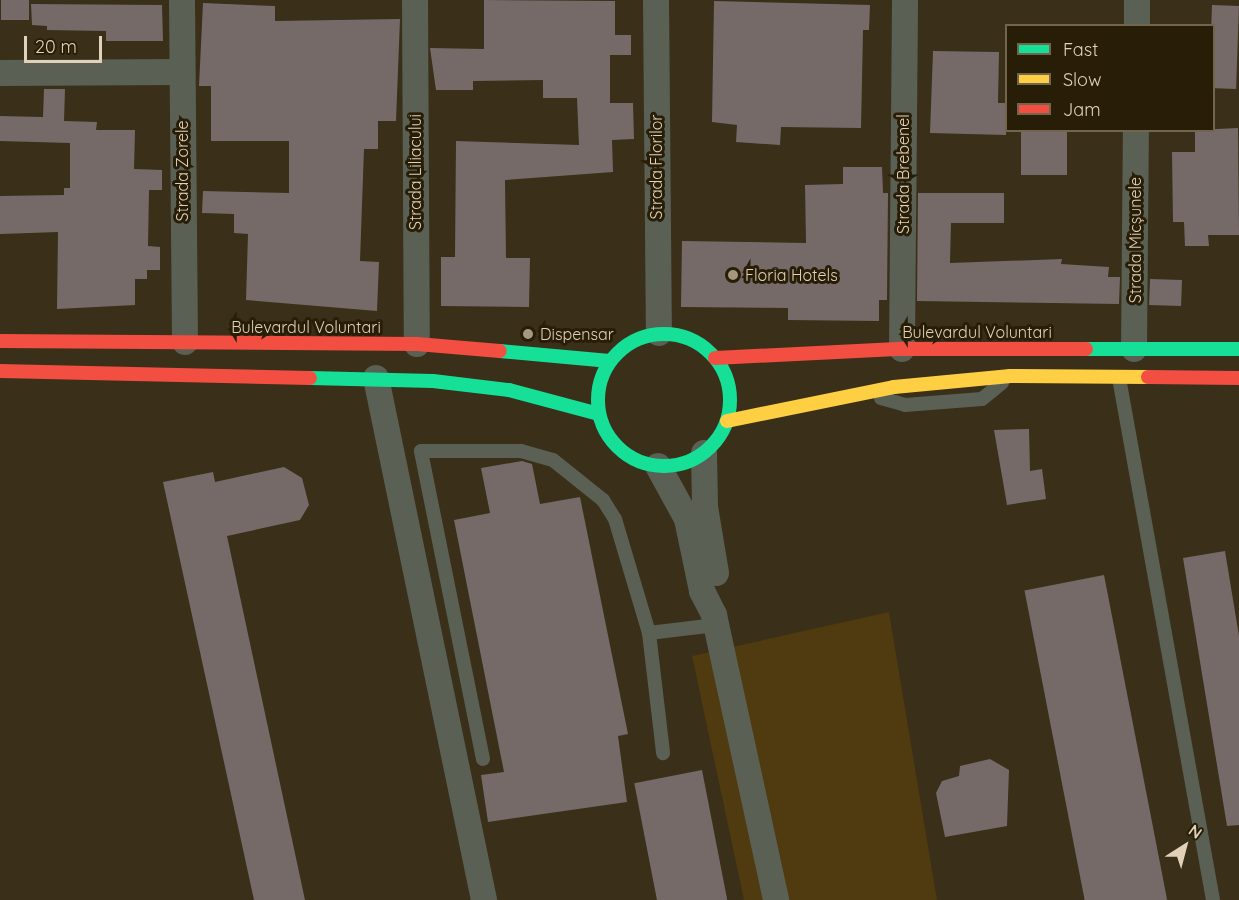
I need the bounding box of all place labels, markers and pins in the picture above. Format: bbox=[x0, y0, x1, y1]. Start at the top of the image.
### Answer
place label: Floria Hotels bbox=[745, 265, 838, 285]
marker: Floria Hotels bbox=[726, 268, 740, 282]
place label: Dispensar bbox=[540, 324, 614, 344]
marker: Dispensar bbox=[521, 327, 535, 341]

